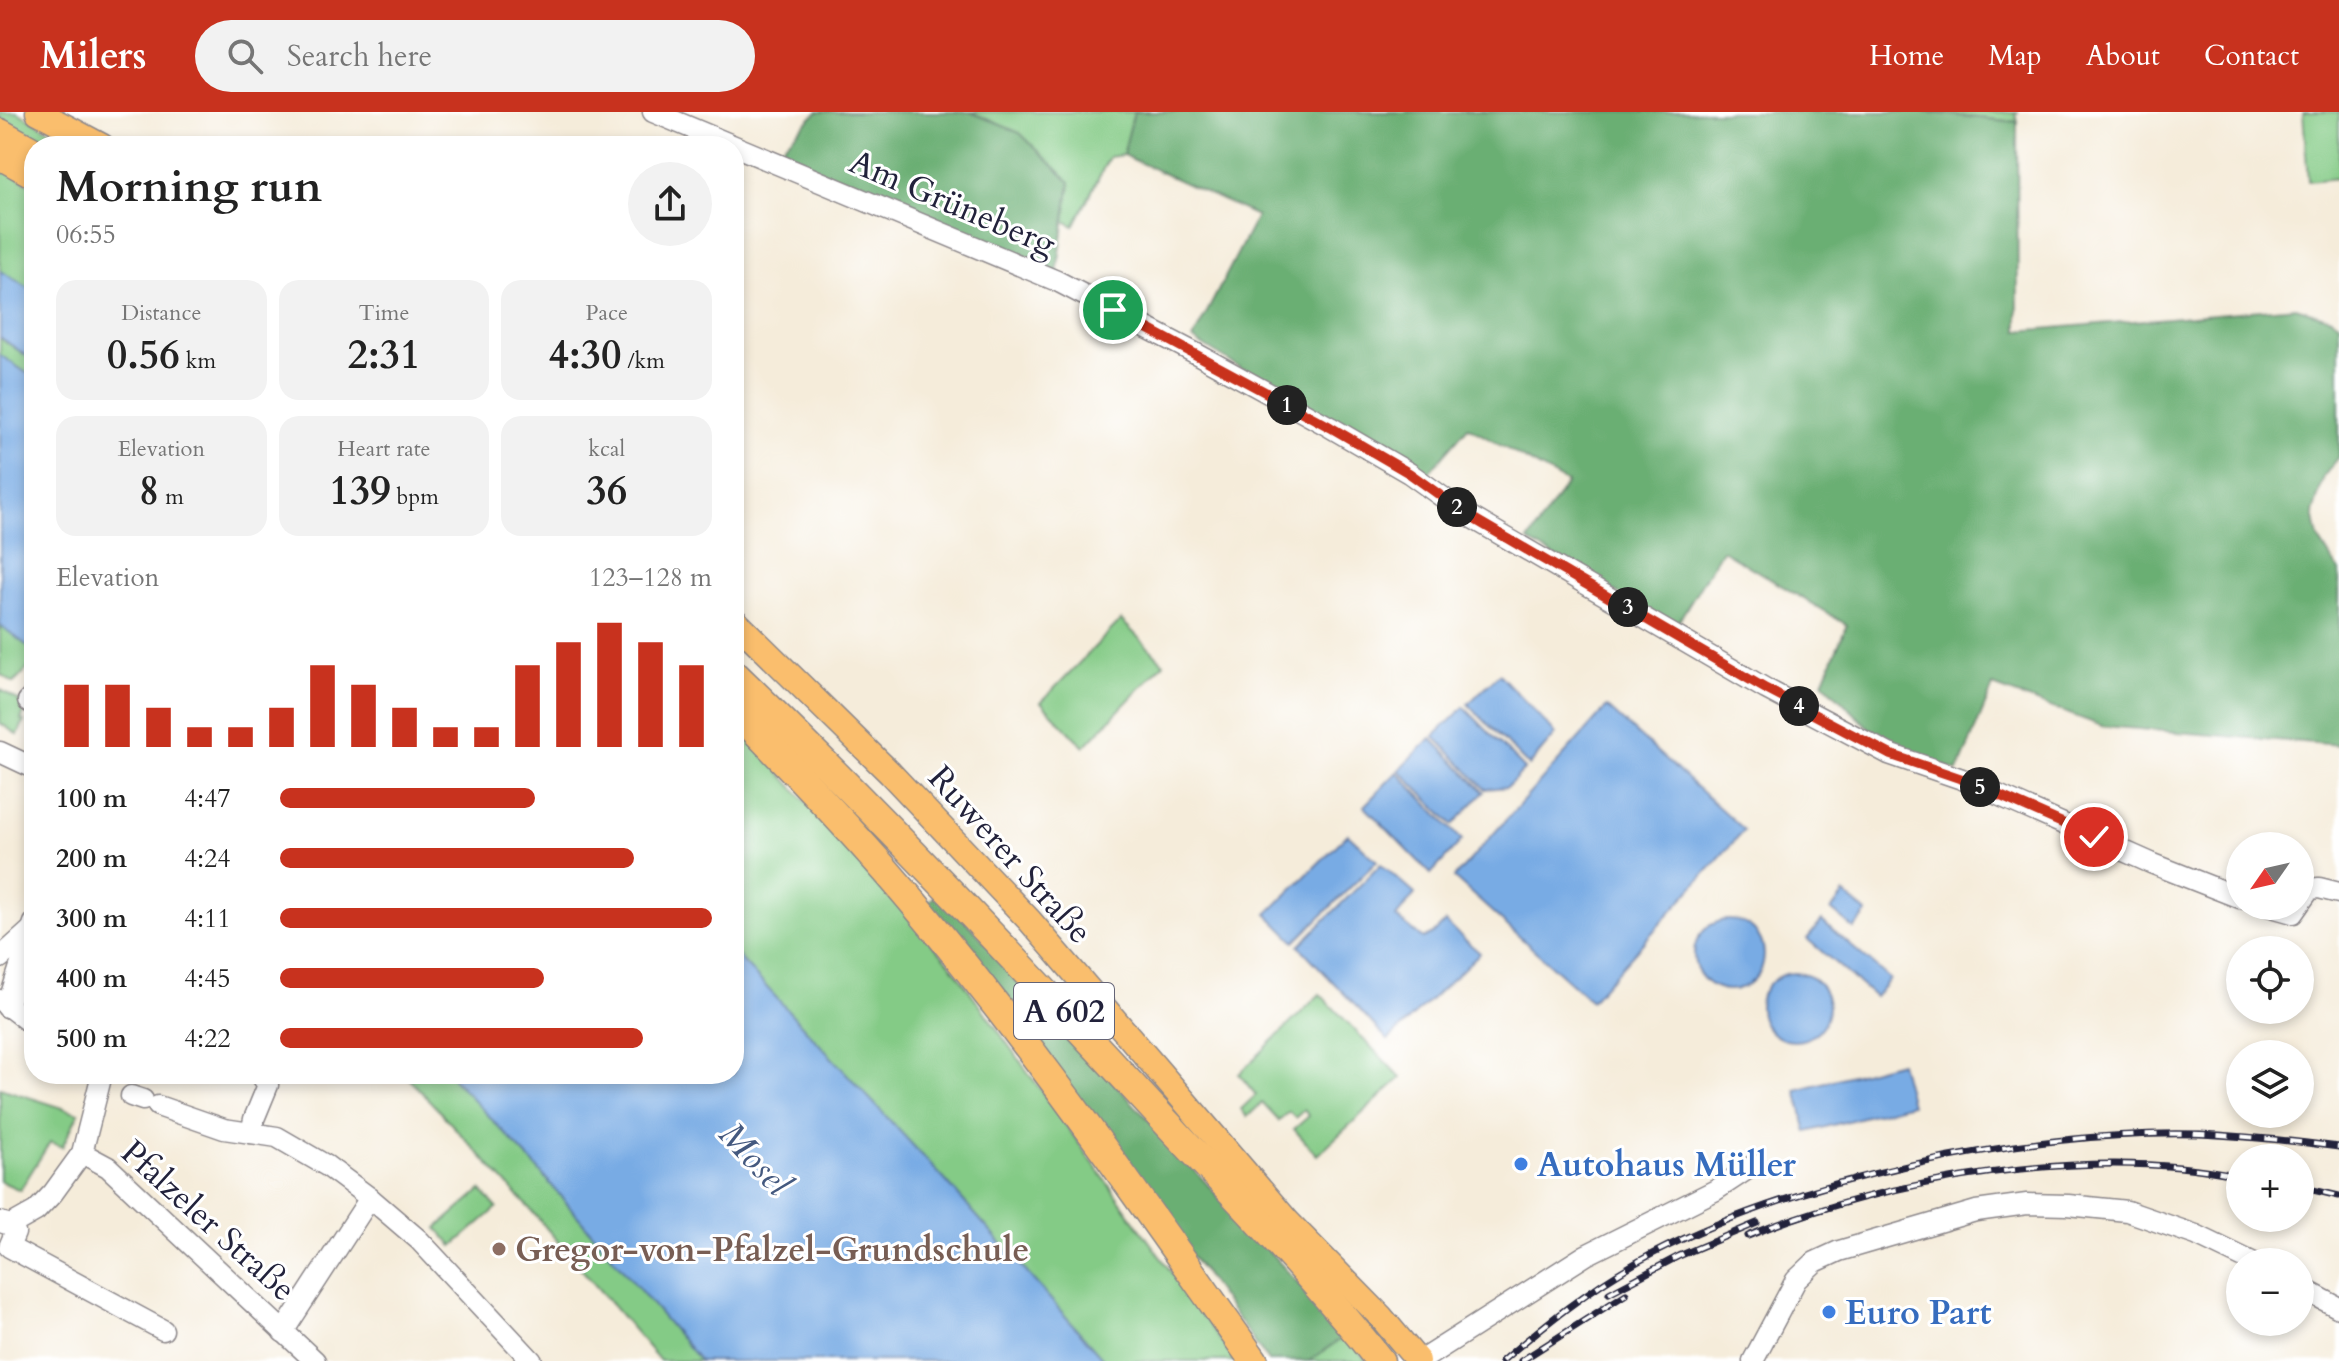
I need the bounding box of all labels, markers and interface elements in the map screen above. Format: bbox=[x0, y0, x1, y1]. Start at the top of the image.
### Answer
search box bbox=[195, 20, 755, 92]
text: Milers bbox=[40, 30, 147, 82]
icon: search bbox=[223, 34, 267, 78]
text: Search here bbox=[287, 36, 432, 77]
text: Home bbox=[1869, 37, 1944, 75]
text: Map bbox=[1988, 37, 2042, 75]
text: About bbox=[2086, 37, 2160, 75]
text: Contact bbox=[2204, 37, 2299, 75]
street label: Am Grüneberg bbox=[842, 139, 1063, 267]
text: Morning run bbox=[56, 157, 322, 217]
button: share bbox=[628, 162, 712, 246]
text: 06:55 bbox=[56, 217, 116, 252]
pin bbox=[1079, 276, 1147, 344]
icon: arrive bbox=[1091, 288, 1135, 332]
text: Distance bbox=[121, 298, 202, 328]
text: Time bbox=[359, 298, 409, 328]
text: Pace bbox=[585, 298, 628, 328]
text: 0.56 bbox=[107, 328, 180, 383]
text: 2:31 bbox=[347, 328, 421, 383]
text: 4:30 bbox=[548, 328, 621, 383]
text: km bbox=[180, 346, 216, 376]
text: /km bbox=[621, 346, 665, 376]
pin: 1 bbox=[1267, 385, 1307, 425]
text: 1 bbox=[1281, 390, 1293, 420]
text: Elevation bbox=[118, 434, 205, 464]
text: Heart rate bbox=[337, 434, 431, 464]
text: kcal bbox=[588, 434, 625, 464]
text: 8 bbox=[139, 464, 159, 519]
text: 139 bbox=[329, 464, 391, 519]
text: 36 bbox=[586, 464, 627, 519]
text: m bbox=[159, 482, 184, 512]
text: bpm bbox=[391, 482, 439, 512]
pin: 2 bbox=[1437, 487, 1477, 527]
text: 2 bbox=[1451, 492, 1463, 522]
text: Elevation bbox=[56, 560, 159, 595]
text: 123–128 m bbox=[589, 560, 712, 595]
pin: 3 bbox=[1608, 587, 1648, 627]
text: 3 bbox=[1622, 592, 1634, 622]
pin: 4 bbox=[1779, 686, 1819, 726]
text: 4 bbox=[1793, 691, 1805, 721]
street label: Ruwerer Straße bbox=[918, 756, 1103, 954]
pin: 5 bbox=[1960, 767, 2000, 807]
text: 5 bbox=[1974, 772, 1986, 802]
text: 100 m bbox=[56, 781, 127, 816]
text: 4:47 bbox=[184, 781, 231, 816]
pin bbox=[2060, 803, 2128, 871]
icon: check bbox=[2072, 815, 2116, 859]
north arrow bbox=[2226, 832, 2314, 920]
map controls bbox=[2226, 832, 2314, 1336]
text: 200 m bbox=[56, 841, 127, 876]
text: 4:24 bbox=[184, 841, 231, 876]
text: 300 m bbox=[56, 901, 127, 936]
text: 4:11 bbox=[184, 901, 231, 936]
button: locate bbox=[2226, 936, 2314, 1024]
text: 400 m bbox=[56, 961, 127, 996]
text: 4:45 bbox=[184, 961, 231, 996]
road number: A 602 bbox=[1014, 983, 1114, 1039]
text: 500 m bbox=[56, 1021, 127, 1056]
text: 4:22 bbox=[184, 1021, 231, 1056]
button: layers bbox=[2226, 1040, 2314, 1128]
water label: Mosel bbox=[708, 1111, 803, 1208]
street label: Pfalzeler Straße bbox=[111, 1130, 306, 1312]
place label: Autohaus Müller bbox=[1537, 1142, 1796, 1188]
button: + bbox=[2226, 1144, 2314, 1232]
marker: Autohaus Müller bbox=[1512, 1155, 1530, 1173]
place label: Gregor-von-Pfalzel-Grundschule bbox=[515, 1227, 1029, 1273]
marker: Gregor-von-Pfalzel-Grundschule bbox=[490, 1240, 508, 1258]
button: − bbox=[2226, 1248, 2314, 1336]
place label: Euro Part bbox=[1845, 1290, 1991, 1336]
marker: Euro Part bbox=[1820, 1303, 1838, 1321]

